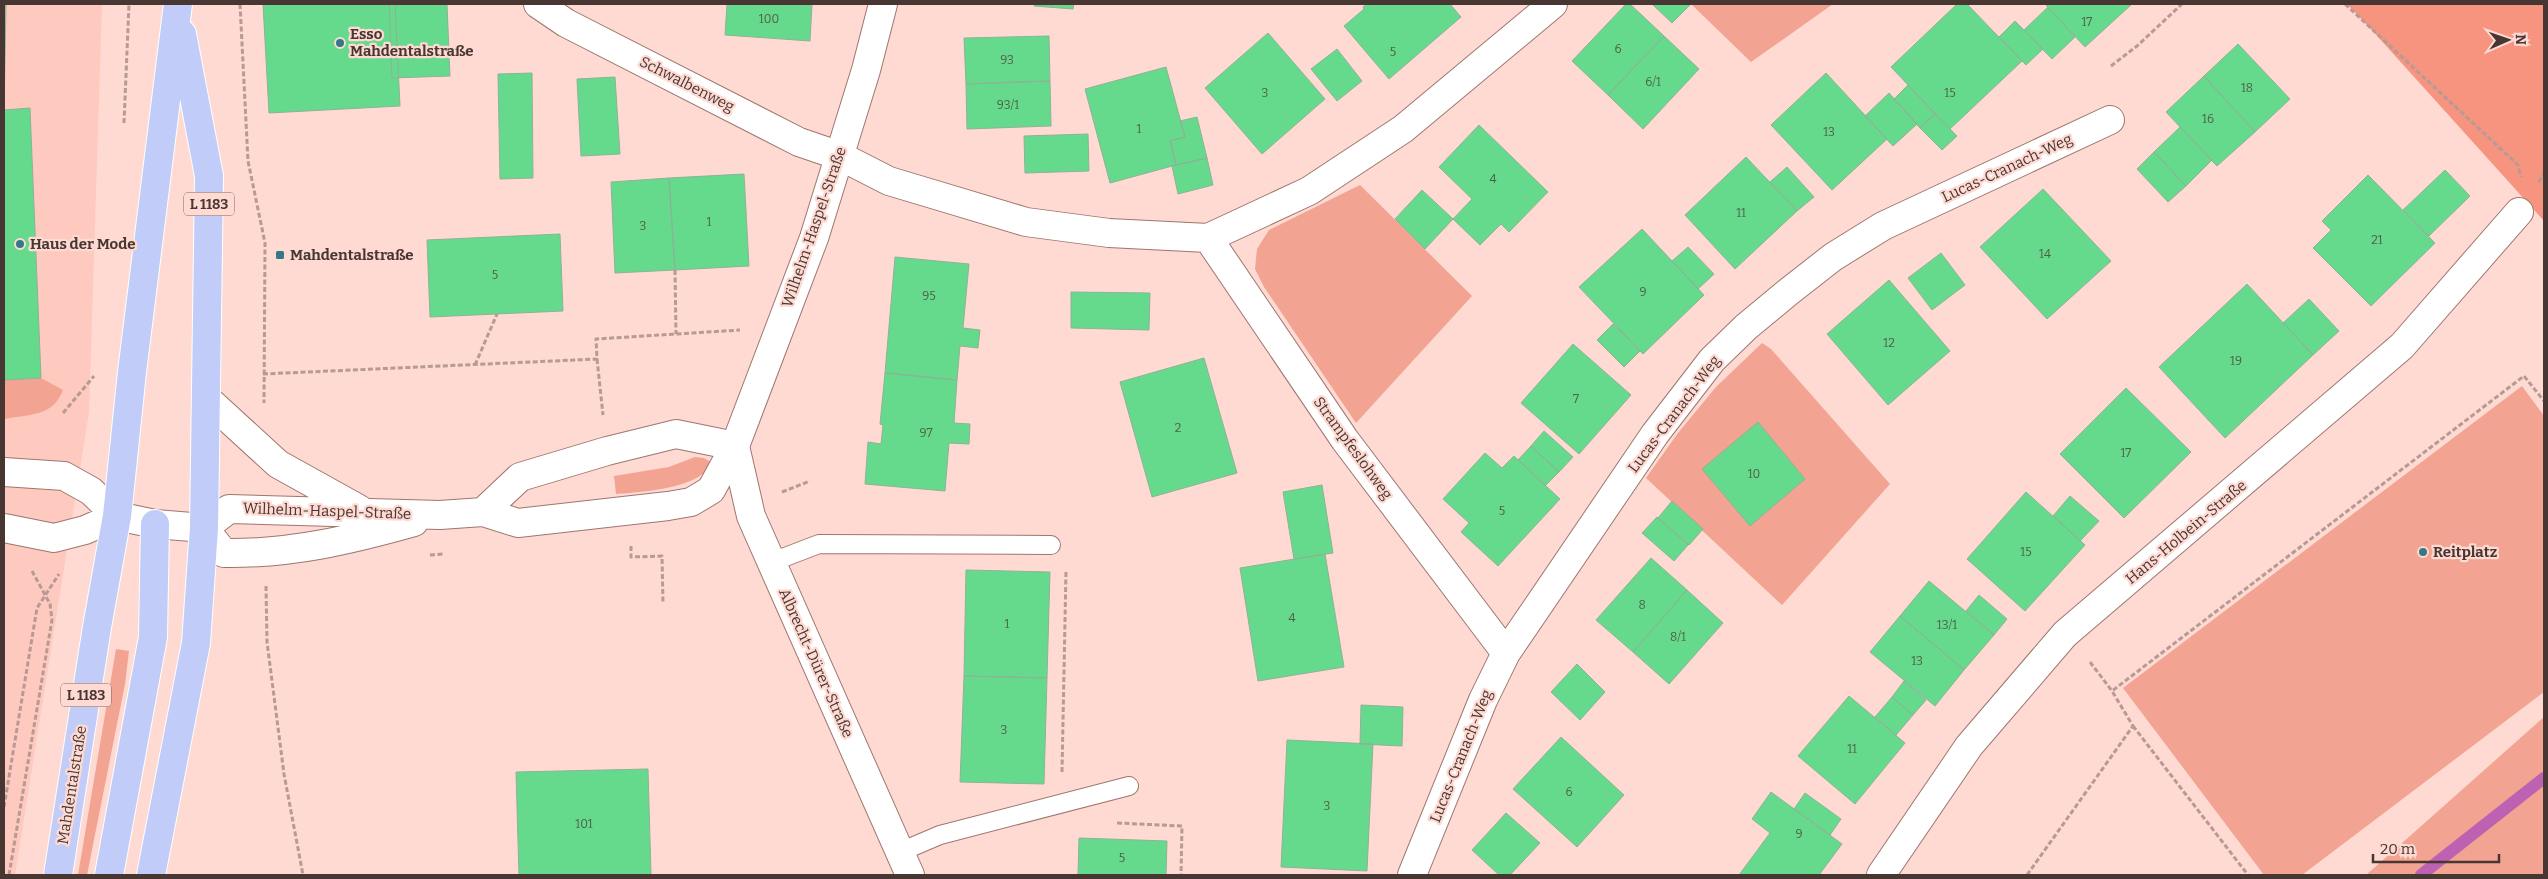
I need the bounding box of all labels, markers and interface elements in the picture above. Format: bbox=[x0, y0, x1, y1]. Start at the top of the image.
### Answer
house number: 100 bbox=[759, 12, 779, 26]
house number: 17 bbox=[2082, 15, 2092, 29]
north arrow bbox=[2483, 15, 2533, 65]
place label: Esso Mahdentalstraße bbox=[350, 25, 474, 60]
text: N bbox=[2512, 34, 2529, 45]
marker: Esso Mahdentalstraße bbox=[334, 37, 346, 49]
house number: 6 bbox=[1614, 42, 1622, 56]
house number: 5 bbox=[1390, 45, 1396, 59]
street label: Schwalbenweg bbox=[637, 52, 737, 116]
house number: 93 bbox=[1000, 53, 1014, 67]
house number: 6/1 bbox=[1645, 75, 1661, 89]
house number: 18 bbox=[2241, 81, 2253, 95]
house number: 3 bbox=[1262, 86, 1269, 100]
house number: 15 bbox=[1944, 86, 1956, 100]
house number: 93/1 bbox=[997, 98, 1019, 112]
house number: 16 bbox=[2202, 112, 2214, 126]
house number: 1 bbox=[1137, 122, 1142, 136]
house number: 13 bbox=[1823, 125, 1835, 139]
street label: Lucas-Cranach-Weg bbox=[1939, 130, 2075, 206]
street label: Wilhelm-Haspel-Straße bbox=[778, 145, 850, 309]
house number: 4 bbox=[1489, 172, 1497, 186]
road number: L 1183 bbox=[184, 192, 234, 215]
house number: 11 bbox=[1736, 206, 1746, 220]
house number: 1 bbox=[707, 215, 712, 229]
house number: 3 bbox=[640, 219, 647, 233]
house number: 21 bbox=[2371, 233, 2383, 247]
place label: Haus der Mode bbox=[30, 235, 136, 253]
marker: Haus der Mode bbox=[14, 238, 26, 250]
place label: Mahdentalstraße bbox=[290, 246, 414, 264]
house number: 14 bbox=[2039, 247, 2051, 261]
marker: Mahdentalstraße bbox=[274, 249, 286, 261]
house number: 5 bbox=[492, 268, 498, 282]
house number: 9 bbox=[1639, 285, 1647, 299]
house number: 95 bbox=[922, 289, 936, 303]
house number: 12 bbox=[1883, 336, 1895, 350]
street label: Lucas-Cranach-Weg bbox=[1624, 352, 1724, 476]
house number: 19 bbox=[2230, 354, 2242, 368]
house number: 7 bbox=[1573, 392, 1579, 406]
street label: Strampfeslohweg bbox=[1310, 393, 1396, 503]
house number: 2 bbox=[1175, 421, 1181, 435]
house number: 97 bbox=[920, 426, 932, 440]
house number: 17 bbox=[2121, 446, 2131, 460]
house number: 10 bbox=[1748, 467, 1760, 481]
street label: Hans-Holbein-Straße bbox=[2122, 476, 2250, 588]
street label: Wilhelm-Haspel-Straße bbox=[243, 499, 411, 523]
house number: 5 bbox=[1499, 504, 1505, 518]
place label: Reitplatz bbox=[2433, 543, 2498, 561]
house number: 15 bbox=[2020, 545, 2032, 559]
marker: Reitplatz bbox=[2417, 546, 2429, 558]
street label: Albrecht-Dürer-Straße bbox=[775, 586, 857, 740]
house number: 8 bbox=[1638, 598, 1646, 612]
house number: 4 bbox=[1288, 611, 1296, 625]
house number: 1 bbox=[1005, 617, 1010, 631]
house number: 13/1 bbox=[1937, 618, 1957, 632]
house number: 8/1 bbox=[1670, 630, 1686, 644]
house number: 13 bbox=[1911, 654, 1923, 668]
road number: L 1183 bbox=[61, 684, 111, 706]
street label: Lucas-Cranach-Weg bbox=[1426, 687, 1496, 825]
house number: 3 bbox=[1001, 723, 1008, 737]
street label: Mahdentalstraße bbox=[54, 724, 90, 846]
house number: 11 bbox=[1847, 742, 1857, 756]
house number: 6 bbox=[1565, 785, 1573, 799]
house number: 3 bbox=[1324, 799, 1331, 813]
house number: 101 bbox=[575, 817, 593, 831]
house number: 9 bbox=[1795, 827, 1803, 841]
scale bar bbox=[2373, 832, 2499, 864]
text: 20 m bbox=[2380, 840, 2416, 858]
house number: 5 bbox=[1119, 851, 1125, 865]

